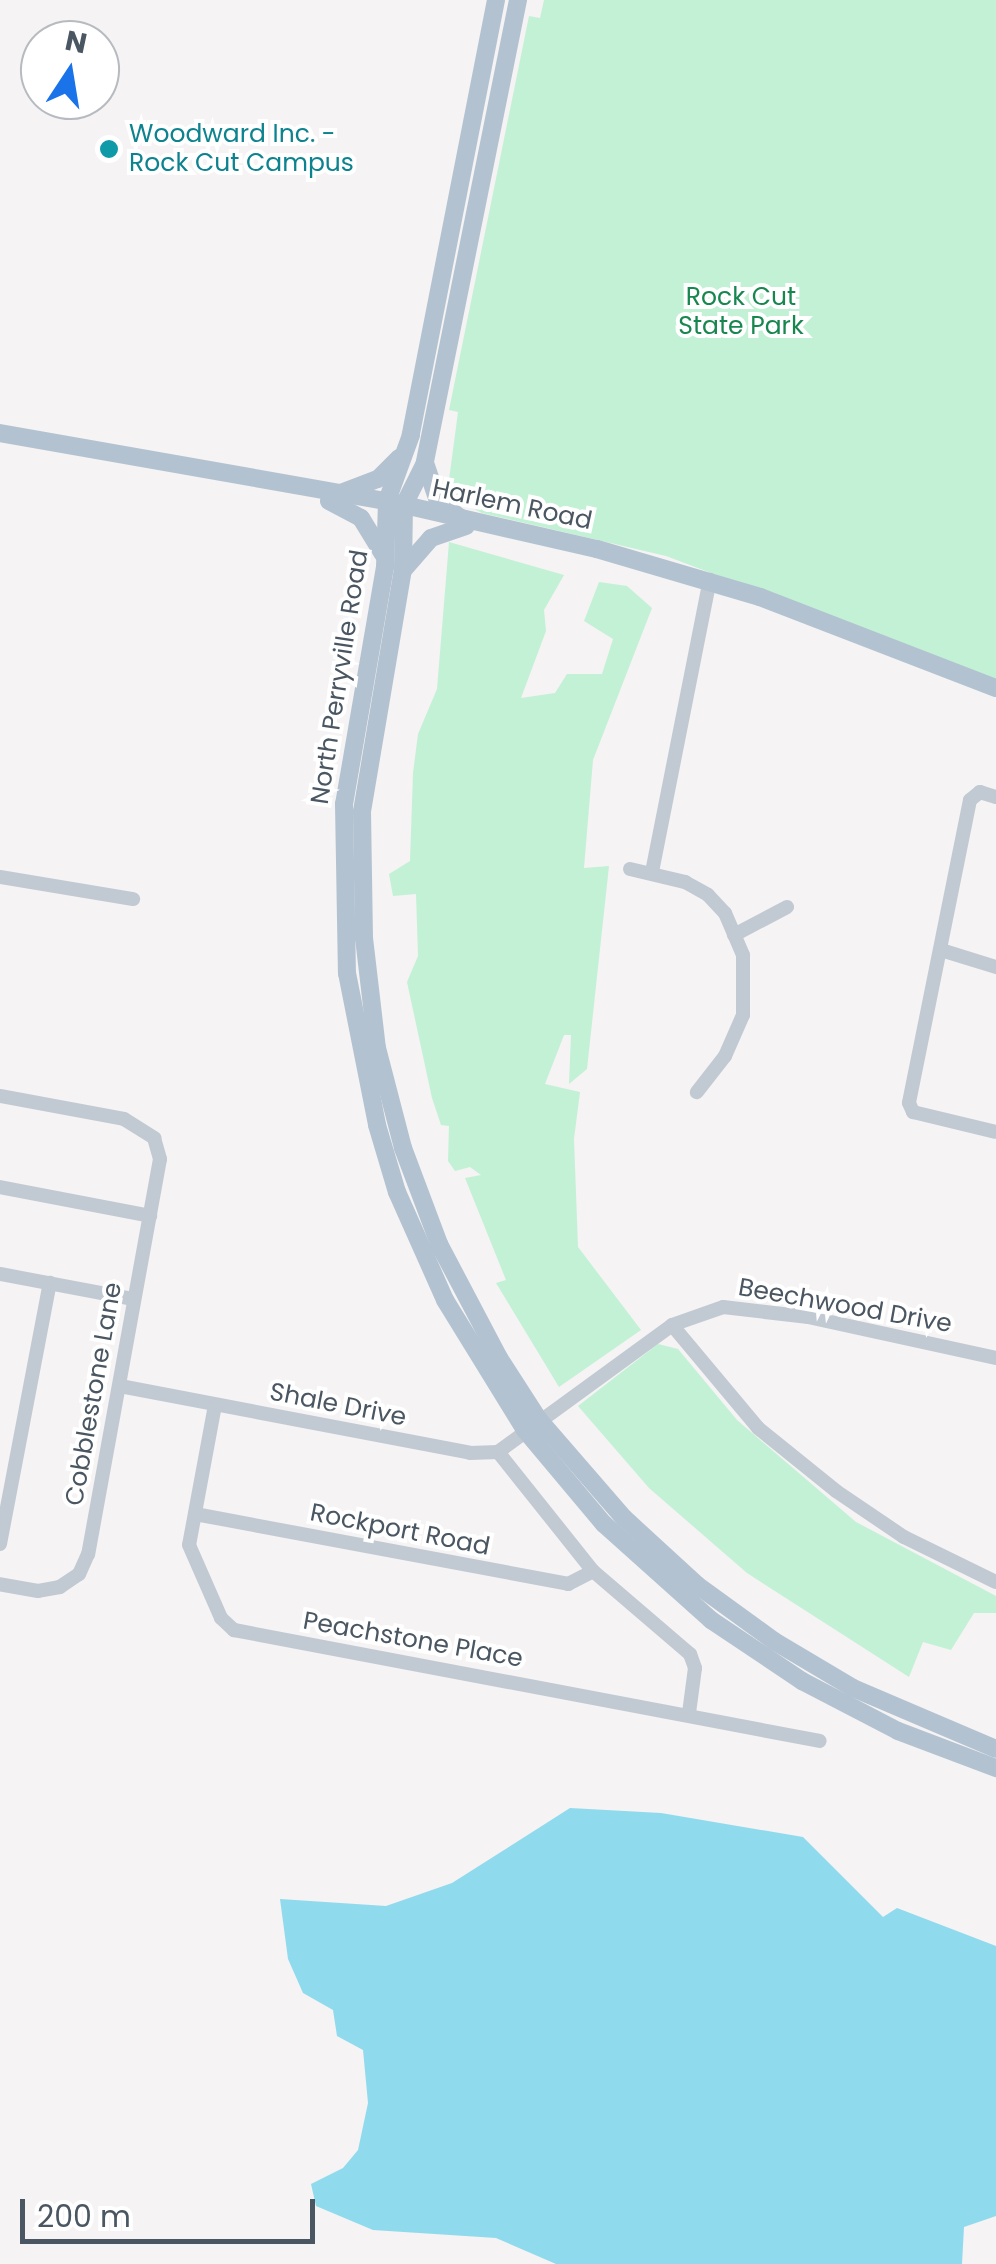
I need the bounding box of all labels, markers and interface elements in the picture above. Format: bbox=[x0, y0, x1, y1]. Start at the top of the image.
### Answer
north arrow bbox=[20, 20, 120, 120]
text: N bbox=[62, 21, 90, 63]
place label: Woodward Inc. - Rock Cut Campus bbox=[129, 120, 354, 179]
marker: Woodward Inc. - Rock Cut Campus bbox=[98, 138, 120, 160]
park label: Rock Cut State Park bbox=[678, 283, 804, 342]
street label: Harlem Road bbox=[429, 473, 595, 537]
street label: North Perryville Road bbox=[305, 548, 375, 806]
street label: Beechwood Drive bbox=[736, 1272, 954, 1340]
street label: Cobblestone Lane bbox=[60, 1280, 128, 1508]
street label: Shale Drive bbox=[267, 1377, 409, 1433]
street label: Rockport Road bbox=[308, 1498, 492, 1562]
street label: Peachstone Place bbox=[301, 1606, 525, 1674]
scale bar bbox=[25, 2179, 320, 2241]
text: 200 m bbox=[37, 2195, 131, 2238]

